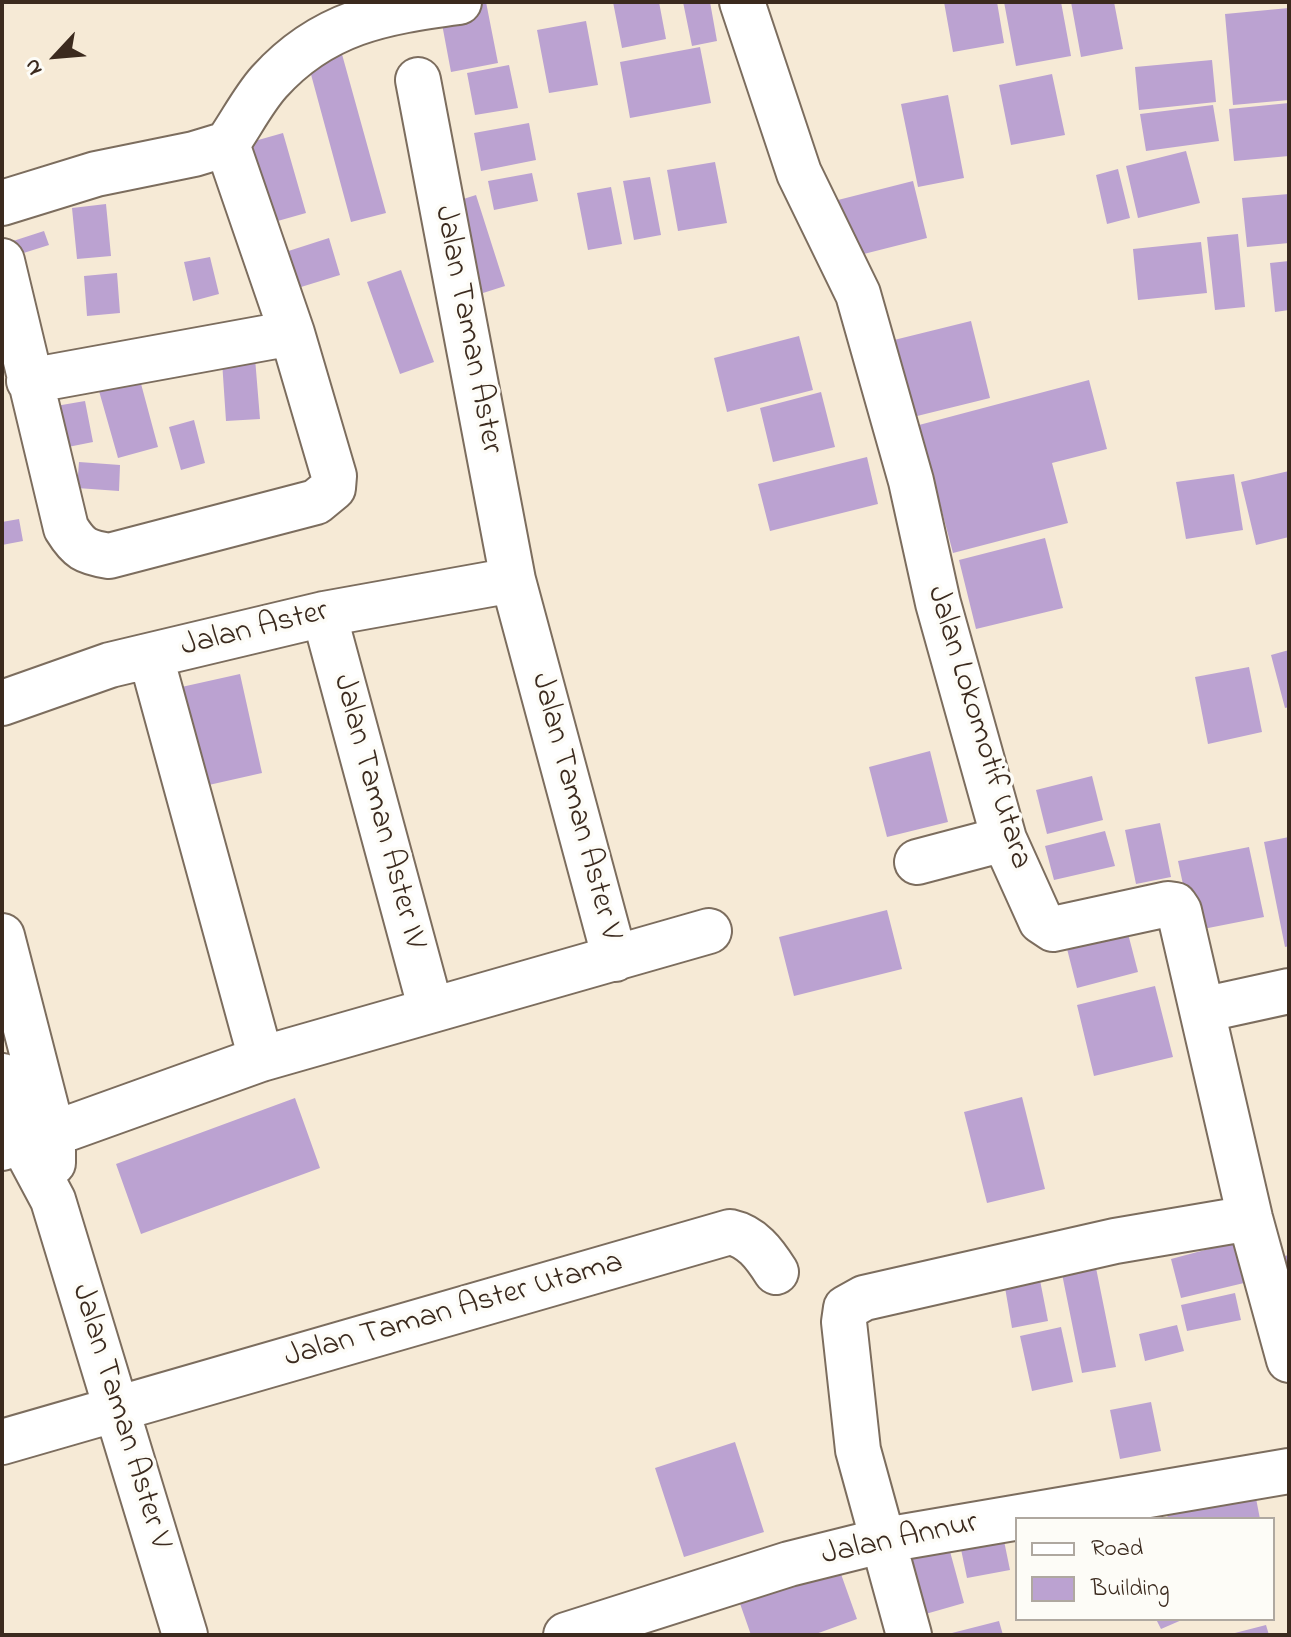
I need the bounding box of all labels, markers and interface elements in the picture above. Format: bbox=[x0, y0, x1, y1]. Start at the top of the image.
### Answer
north arrow bbox=[16, 16, 96, 96]
text: N bbox=[17, 53, 52, 80]
street label: Jalan Taman Aster bbox=[423, 203, 509, 457]
street label: Jalan Lokomotif Utara bbox=[916, 582, 1038, 874]
street label: Jalan Aster bbox=[177, 594, 333, 668]
street label: Jalan Taman Aster V bbox=[520, 669, 628, 945]
street label: Jalan Taman Aster IV bbox=[322, 671, 432, 953]
street label: Jalan Taman Aster Utama bbox=[280, 1245, 628, 1379]
street label: Jalan Taman Aster V bbox=[60, 1280, 178, 1554]
street label: Jalan Annur bbox=[818, 1506, 982, 1576]
legend bbox=[1015, 1517, 1275, 1621]
text: Road bbox=[1091, 1532, 1143, 1567]
text: Building bbox=[1091, 1572, 1170, 1607]

